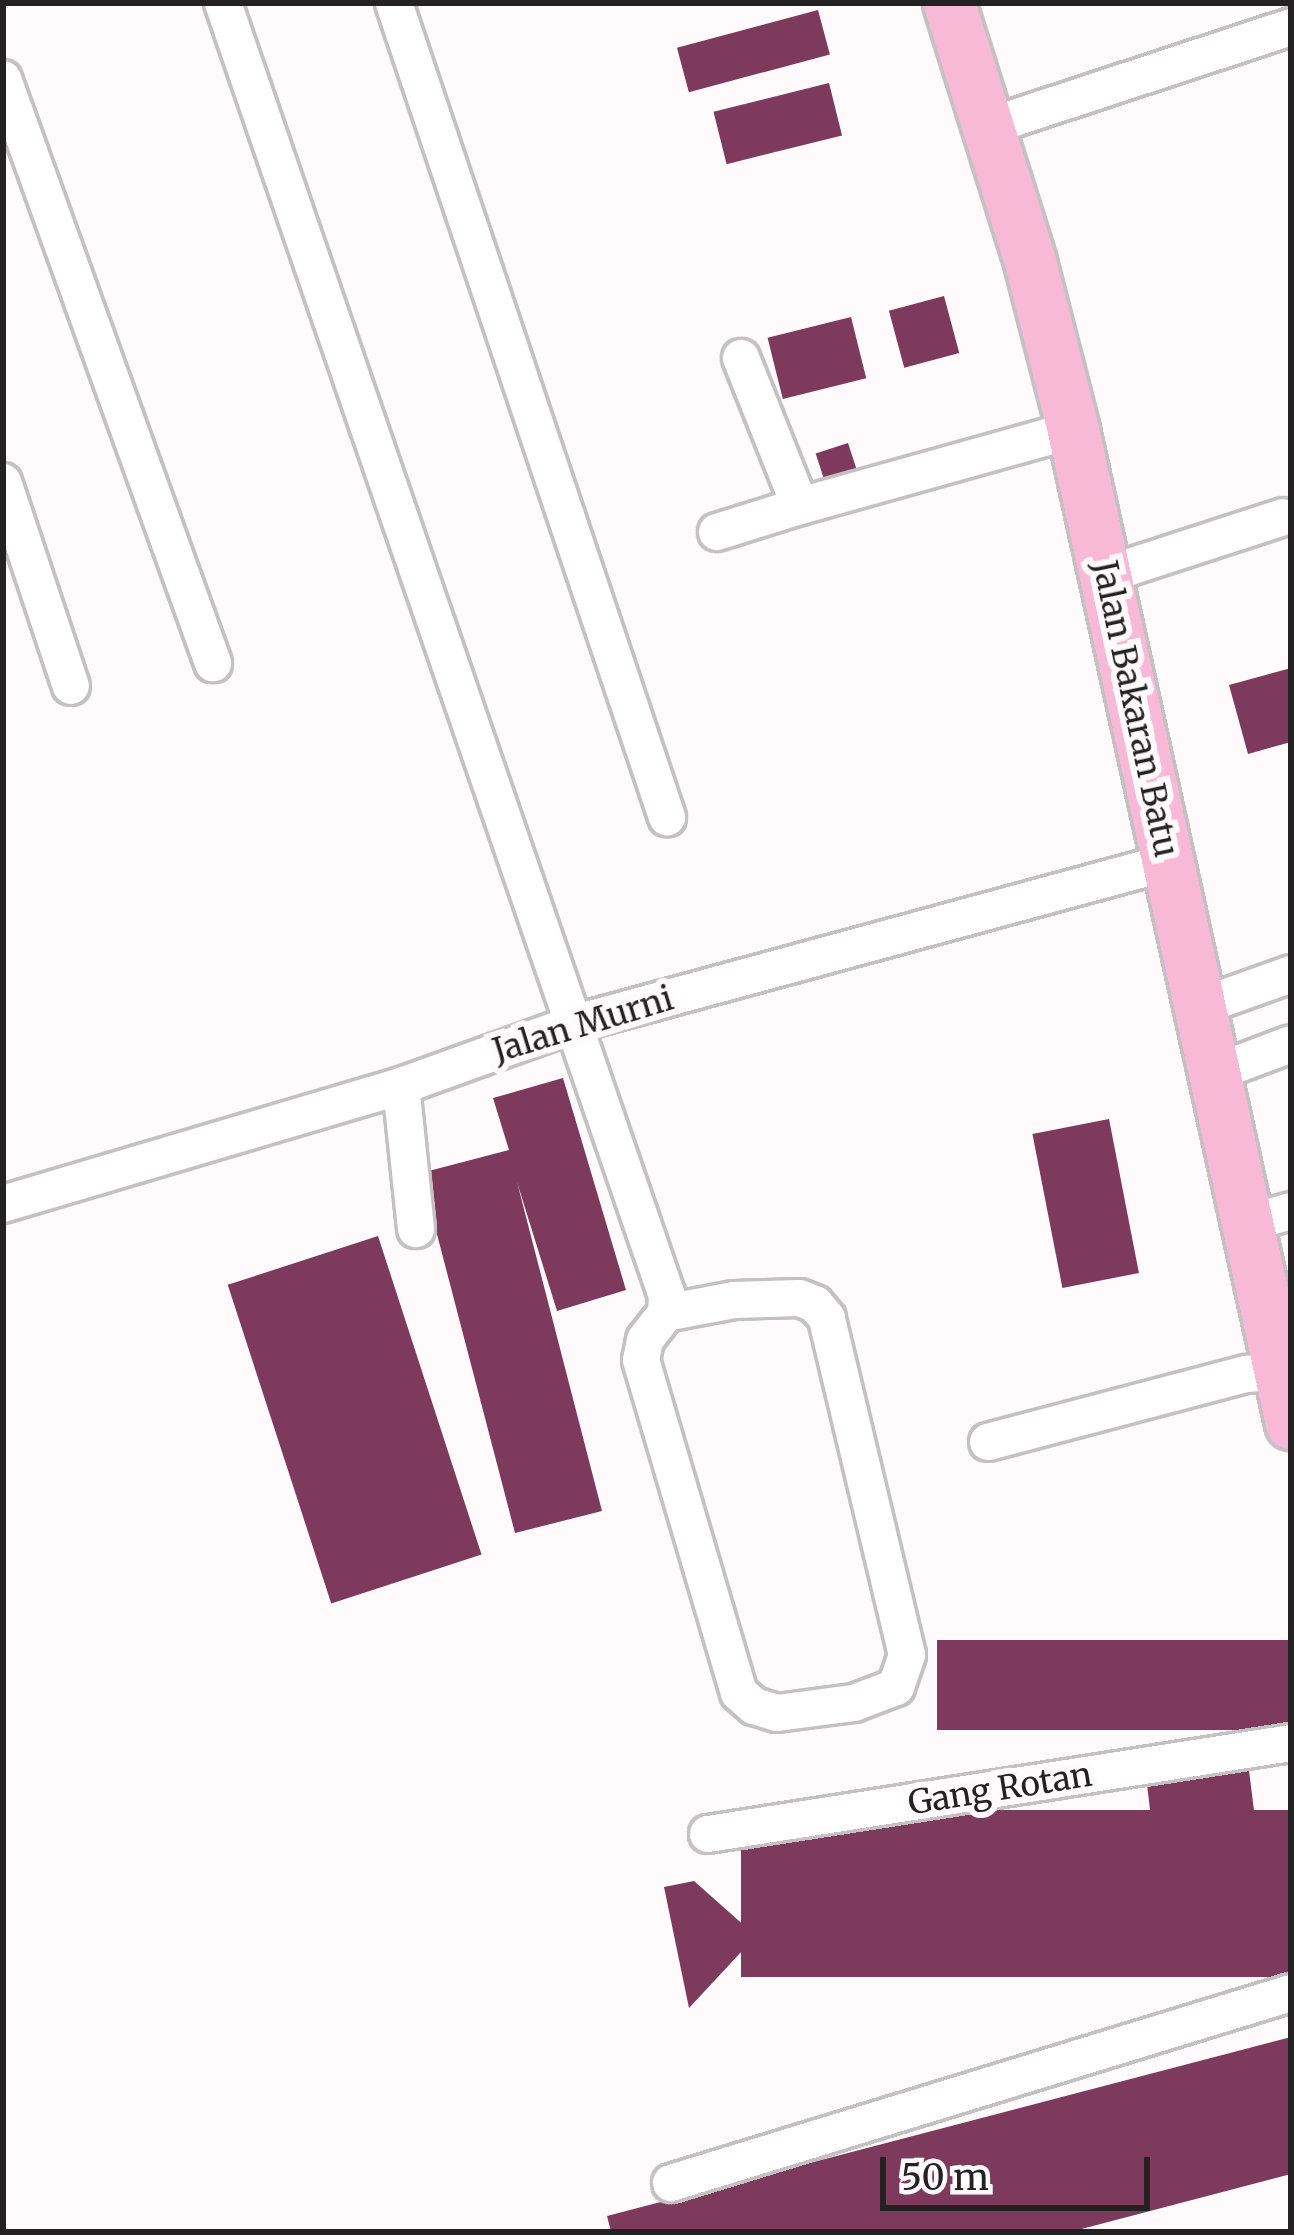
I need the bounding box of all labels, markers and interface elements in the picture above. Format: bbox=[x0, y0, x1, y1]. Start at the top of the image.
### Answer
street label: Jalan Bakaran Batu bbox=[1084, 557, 1186, 861]
street label: Jalan Murni bbox=[488, 979, 678, 1071]
street label: Gang Rotan bbox=[905, 1755, 1095, 1823]
scale bar bbox=[886, 2133, 1156, 2207]
text: 50 m bbox=[901, 2155, 989, 2200]

